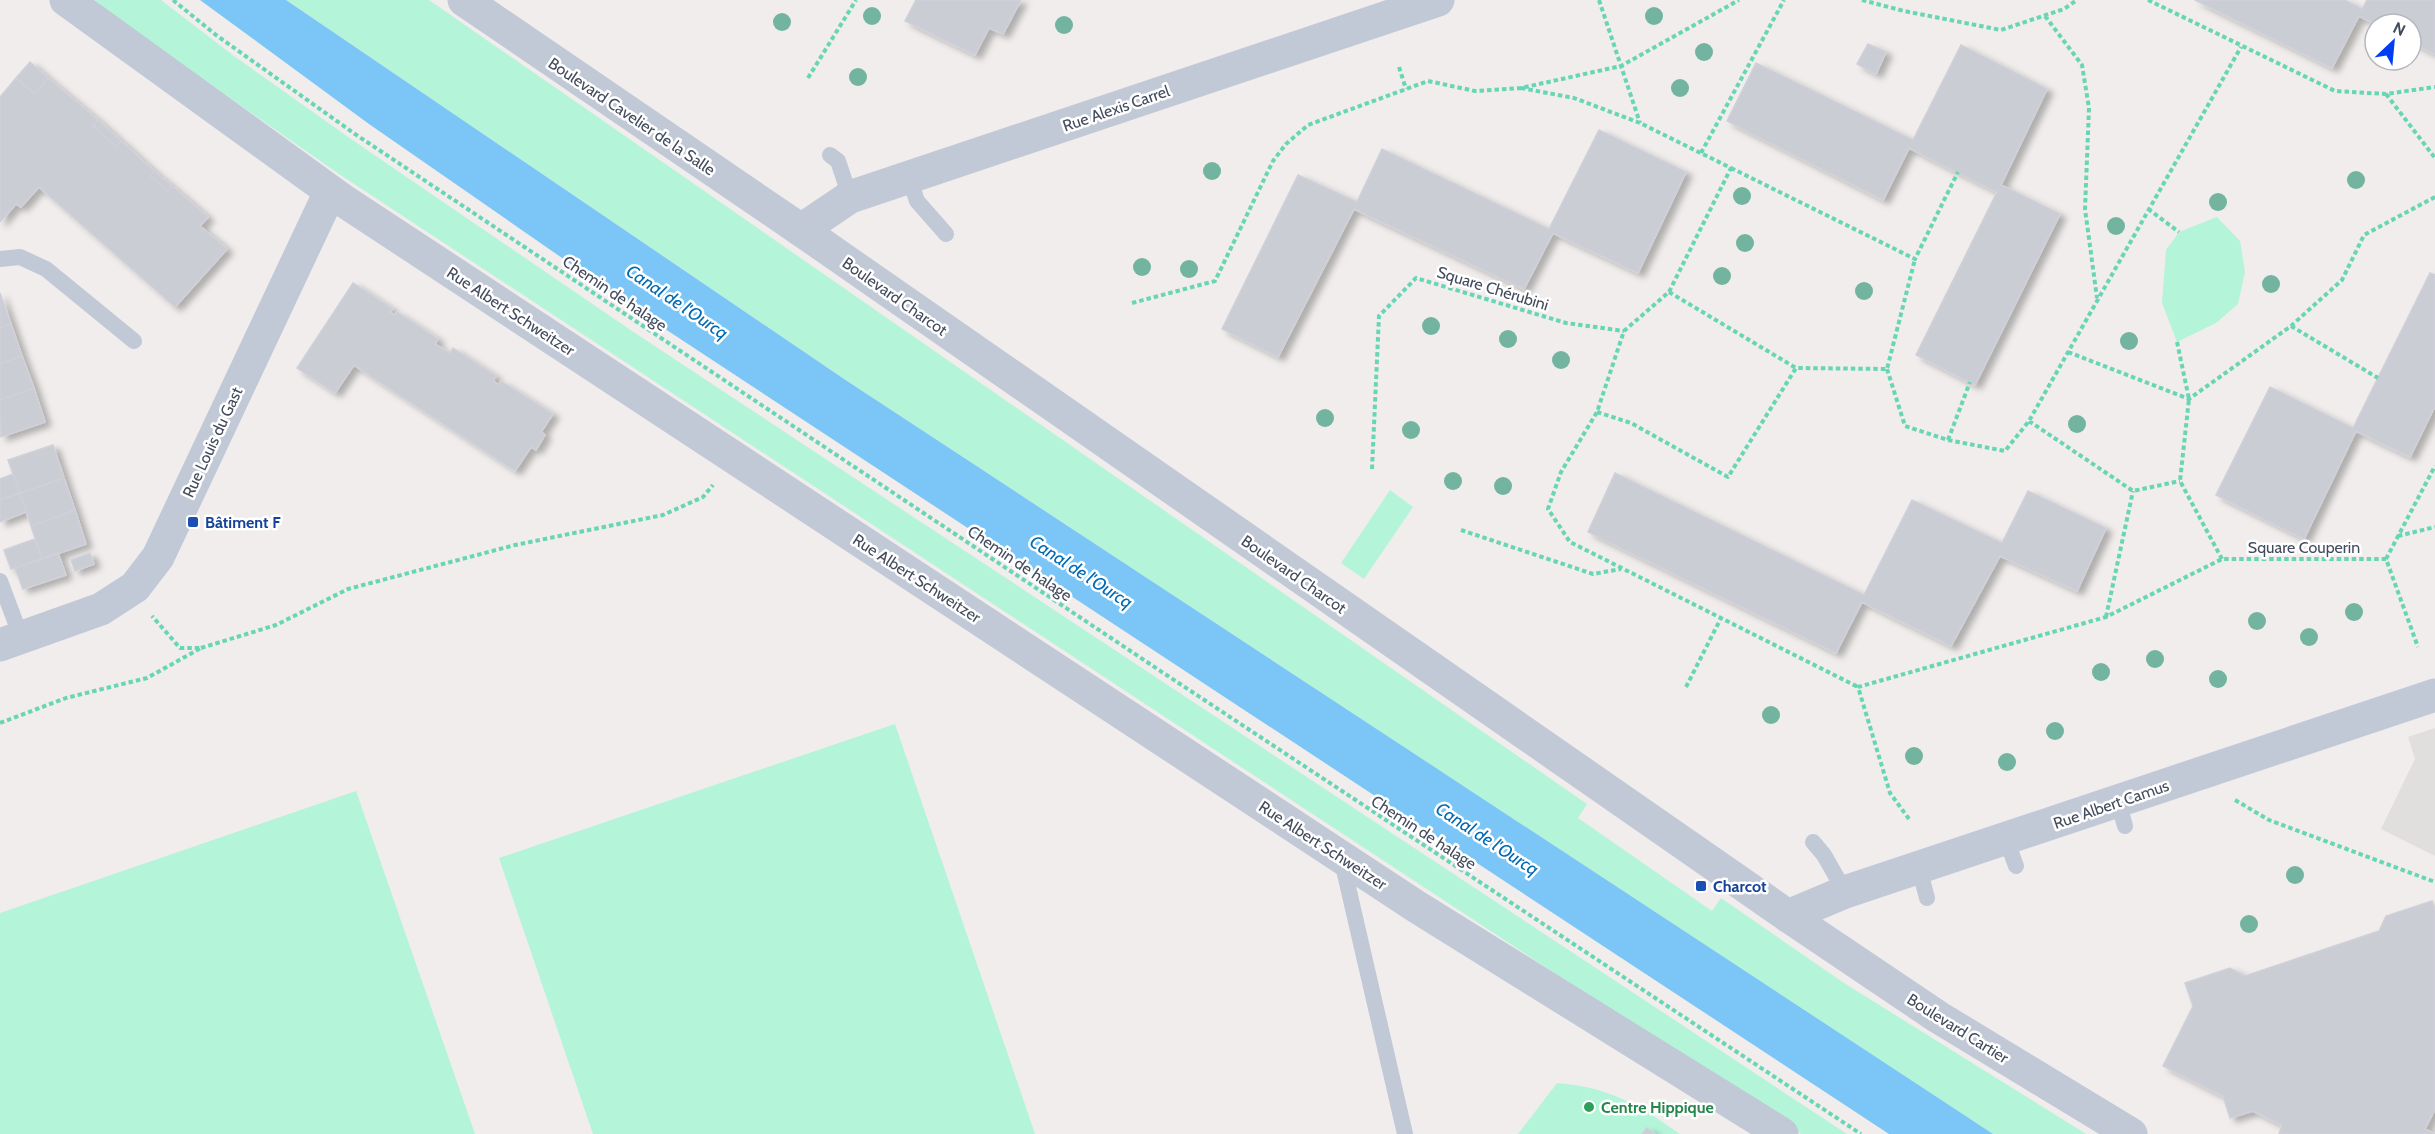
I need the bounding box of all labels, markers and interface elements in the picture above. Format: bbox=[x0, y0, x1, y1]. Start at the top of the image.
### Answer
north arrow bbox=[2363, 12, 2423, 72]
text: N bbox=[2390, 18, 2409, 40]
street label: Boulevard Cavelier de la Salle bbox=[545, 53, 719, 179]
street label: Rue Alexis Carrel bbox=[1060, 81, 1172, 136]
street label: Chemin de halage bbox=[559, 252, 670, 335]
street label: Boulevard Charcot bbox=[839, 253, 951, 340]
water label: Canal de l'Ourcq bbox=[622, 260, 732, 344]
street label: Square Chérubini bbox=[1435, 262, 1551, 314]
street label: Rue Albert Schweitzer bbox=[443, 263, 579, 360]
street label: Rue Louis du Gast bbox=[179, 383, 247, 500]
place label: Bâtiment F bbox=[205, 513, 281, 532]
marker: Bâtiment F bbox=[186, 515, 200, 529]
street label: Chemin de halage bbox=[964, 522, 1075, 605]
street label: Rue Albert Schweitzer bbox=[849, 530, 985, 627]
water label: Canal de l'Ourcq bbox=[1025, 531, 1137, 613]
street label: Boulevard Charcot bbox=[1238, 531, 1350, 618]
street label: Square Couperin bbox=[2248, 538, 2360, 557]
street label: Rue Albert Camus bbox=[2051, 776, 2172, 833]
street label: Chemin de halage bbox=[1368, 791, 1480, 873]
street label: Rue Albert Schweitzer bbox=[1255, 797, 1391, 894]
water label: Canal de l'Ourcq bbox=[1431, 798, 1543, 880]
place label: Charcot bbox=[1713, 877, 1767, 896]
marker: Charcot bbox=[1694, 879, 1708, 893]
street label: Boulevard Cartier bbox=[1904, 990, 2013, 1068]
place label: Centre Hippique bbox=[1601, 1098, 1714, 1117]
marker: Centre Hippique bbox=[1582, 1100, 1596, 1114]

